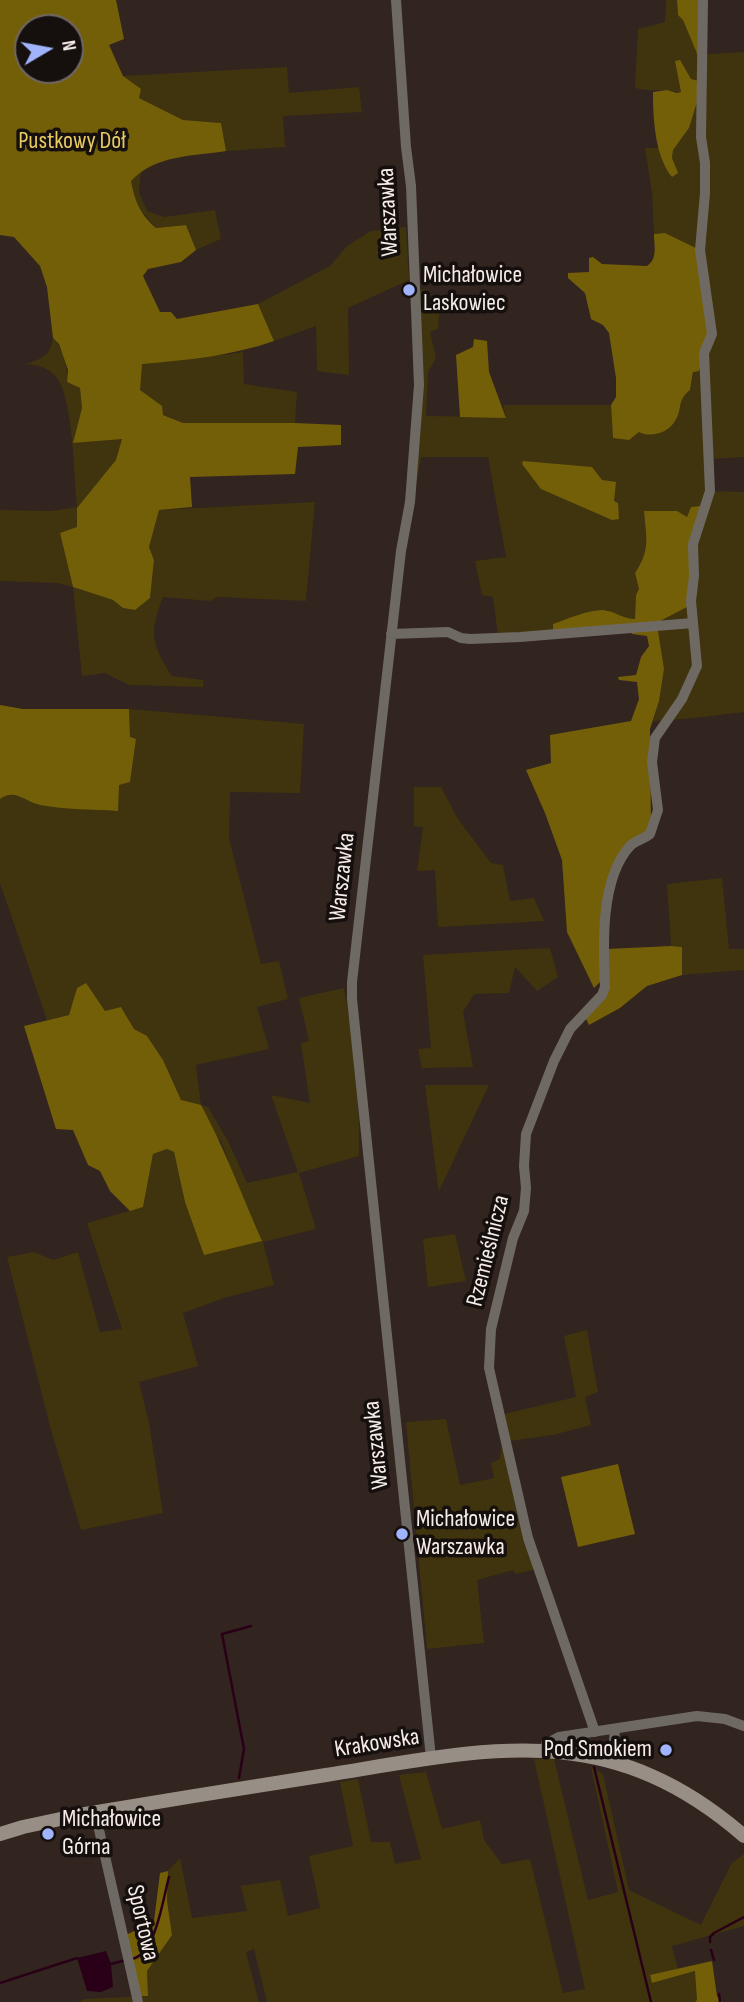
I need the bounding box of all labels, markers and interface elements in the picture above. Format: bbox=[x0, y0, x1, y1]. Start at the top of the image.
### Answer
north arrow bbox=[14, 14, 84, 84]
text: N bbox=[56, 39, 80, 53]
park label: Pustkowy Dół bbox=[18, 128, 126, 156]
street label: Warszawka bbox=[372, 167, 406, 257]
place label: Michałowice Laskowiec bbox=[423, 262, 522, 318]
marker: Michałowice Laskowiec bbox=[401, 282, 417, 298]
street label: Warszawka bbox=[324, 831, 362, 923]
street label: Rzemieślnicza bbox=[461, 1192, 517, 1310]
street label: Warszawka bbox=[358, 1399, 396, 1491]
place label: Michałowice Warszawka bbox=[416, 1506, 515, 1562]
marker: Michałowice Warszawka bbox=[394, 1526, 410, 1542]
street label: Krakowska bbox=[332, 1723, 422, 1765]
place label: Pod Smokiem bbox=[544, 1736, 652, 1764]
marker: Pod Smokiem bbox=[658, 1742, 674, 1758]
place label: Michałowice Górna bbox=[62, 1806, 161, 1862]
marker: Michałowice Górna bbox=[40, 1826, 56, 1842]
street label: Sportowa bbox=[119, 1882, 165, 1964]

